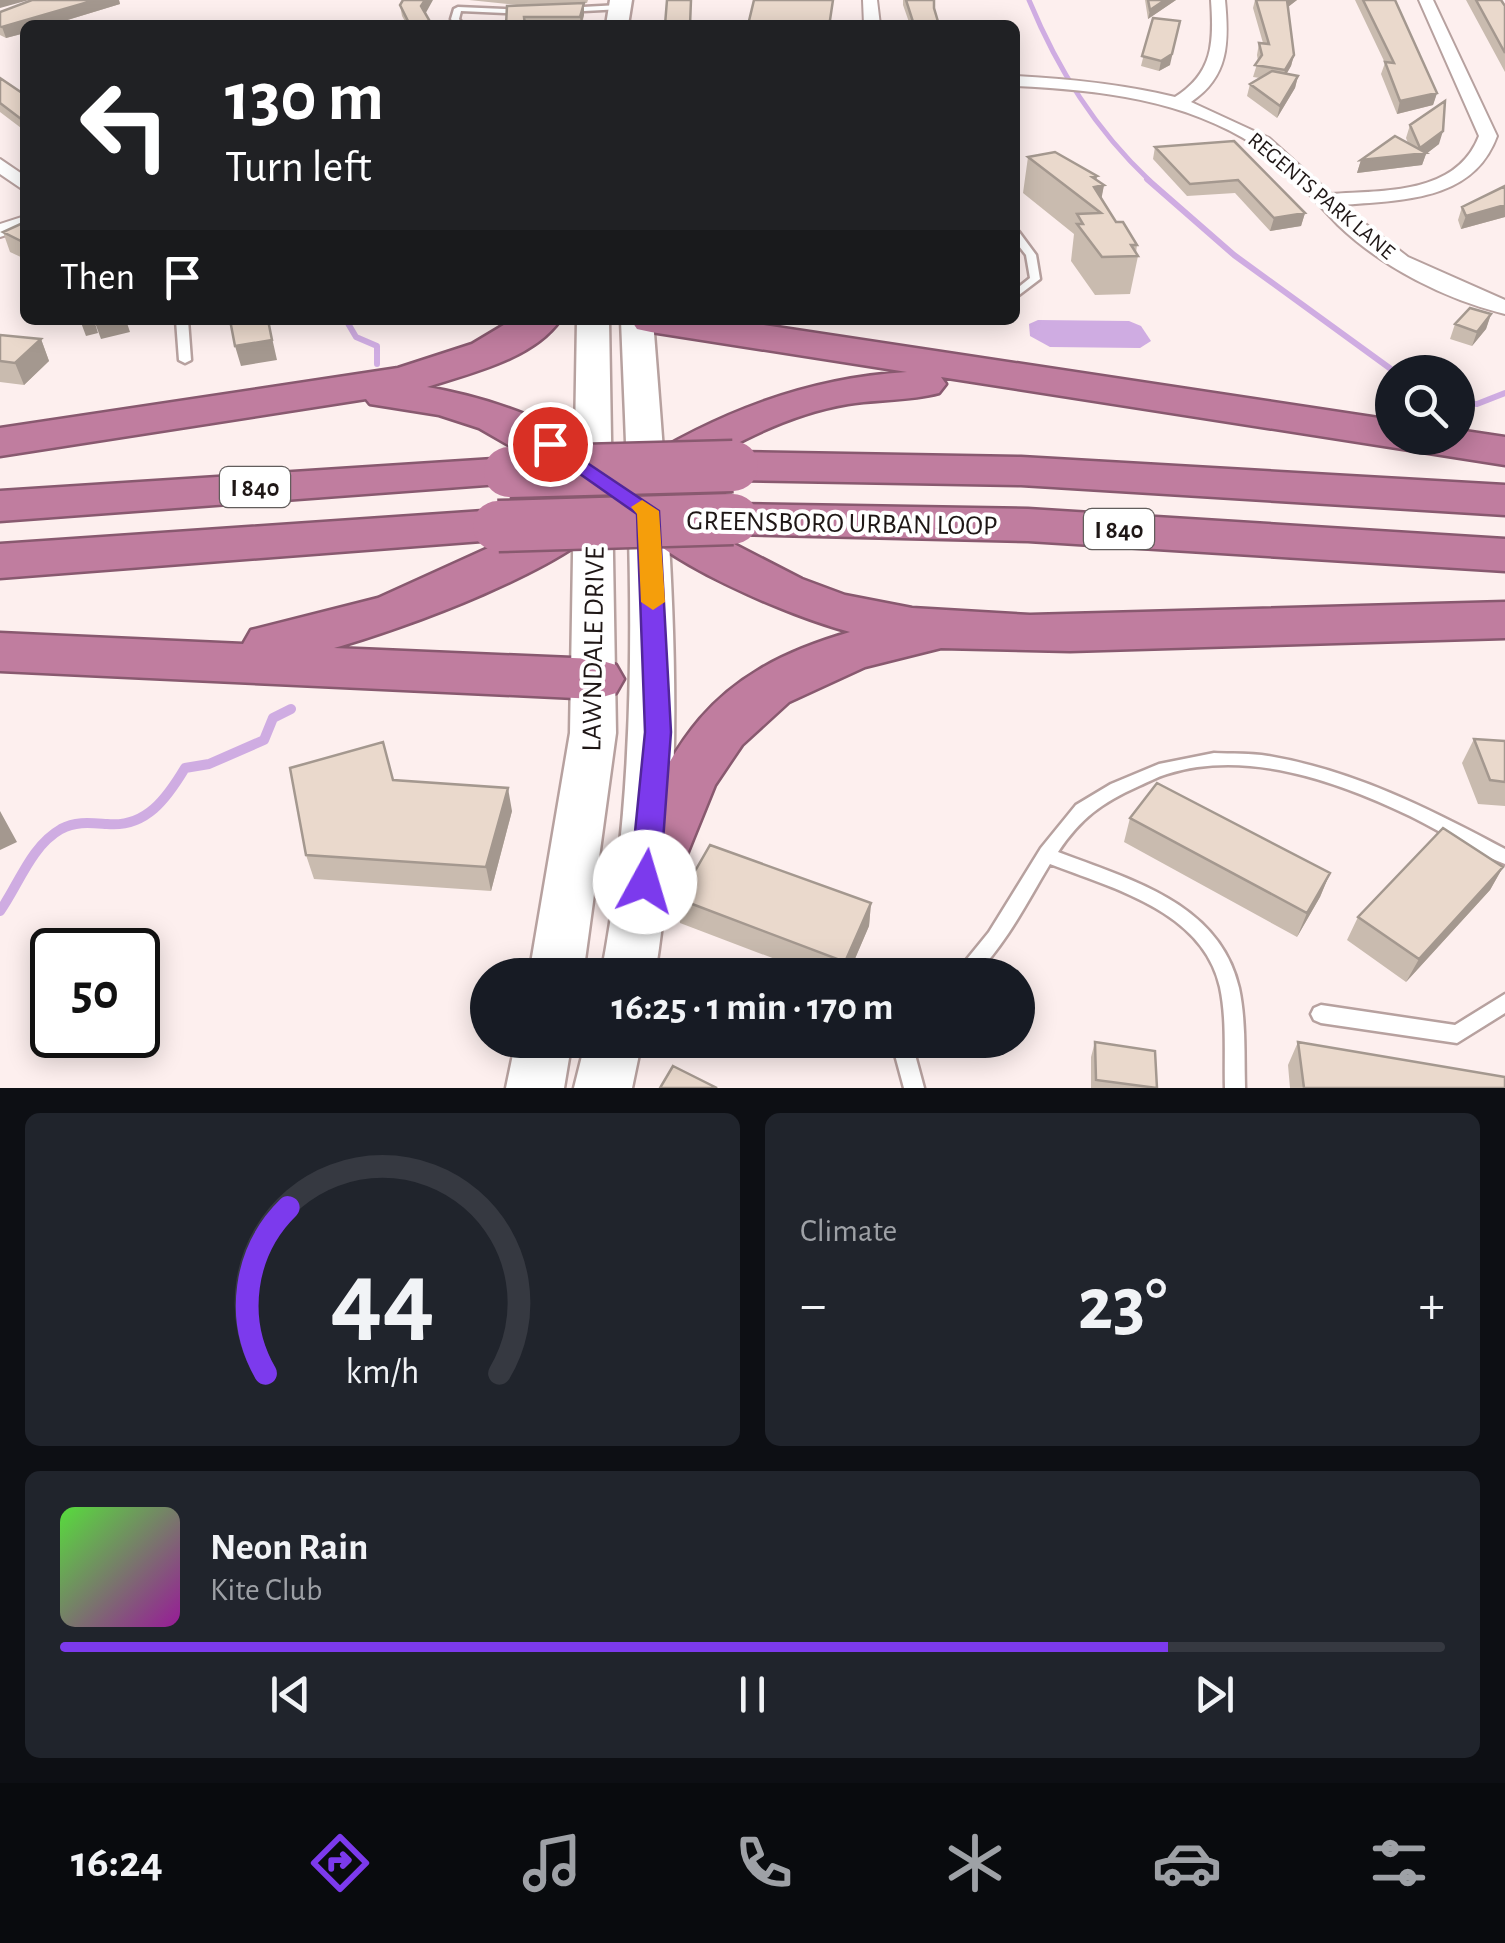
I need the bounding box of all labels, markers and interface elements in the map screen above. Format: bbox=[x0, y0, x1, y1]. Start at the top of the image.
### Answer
icon: left bbox=[60, 60, 190, 190]
text: 130 m bbox=[225, 63, 384, 133]
street label: REGENTS PARK LANE bbox=[1244, 128, 1399, 264]
text: Turn left bbox=[225, 145, 372, 190]
icon: arrive bbox=[155, 250, 210, 305]
text: Then bbox=[60, 259, 135, 297]
map controls bbox=[1375, 355, 1475, 455]
button: search bbox=[1375, 355, 1475, 455]
pin bbox=[508, 402, 593, 487]
icon: arrive bbox=[523, 417, 578, 472]
road number: I 840 bbox=[220, 467, 290, 507]
street label: GREENSBORO URBAN LOOP bbox=[686, 507, 998, 541]
road number: I 840 bbox=[1084, 509, 1154, 549]
street label: LAWNDALE DRIVE bbox=[578, 546, 610, 752]
position arrow bbox=[593, 830, 697, 934]
speed limit sign: 50 bbox=[30, 928, 160, 1058]
text: 16:25 · 1 min · 170 m bbox=[612, 989, 893, 1027]
text: Climate bbox=[800, 1215, 897, 1247]
text: 44 bbox=[330, 1248, 435, 1352]
text: 23° bbox=[1078, 1268, 1167, 1343]
text: − bbox=[800, 1278, 826, 1333]
text: + bbox=[1419, 1278, 1445, 1333]
text: km/h bbox=[346, 1354, 419, 1390]
text: Neon Rain bbox=[210, 1529, 368, 1567]
text: Kite Club bbox=[210, 1574, 322, 1606]
icon: previous bbox=[263, 1667, 318, 1722]
icon: pause bbox=[725, 1667, 780, 1722]
icon: next bbox=[1187, 1667, 1242, 1722]
icon: directions bbox=[305, 1828, 375, 1898]
icon: music bbox=[517, 1828, 587, 1898]
icon: phone bbox=[729, 1828, 799, 1898]
icon: climate bbox=[940, 1828, 1010, 1898]
icon: car bbox=[1152, 1828, 1222, 1898]
icon: filters bbox=[1364, 1828, 1434, 1898]
text: 16:24 bbox=[71, 1840, 163, 1885]

